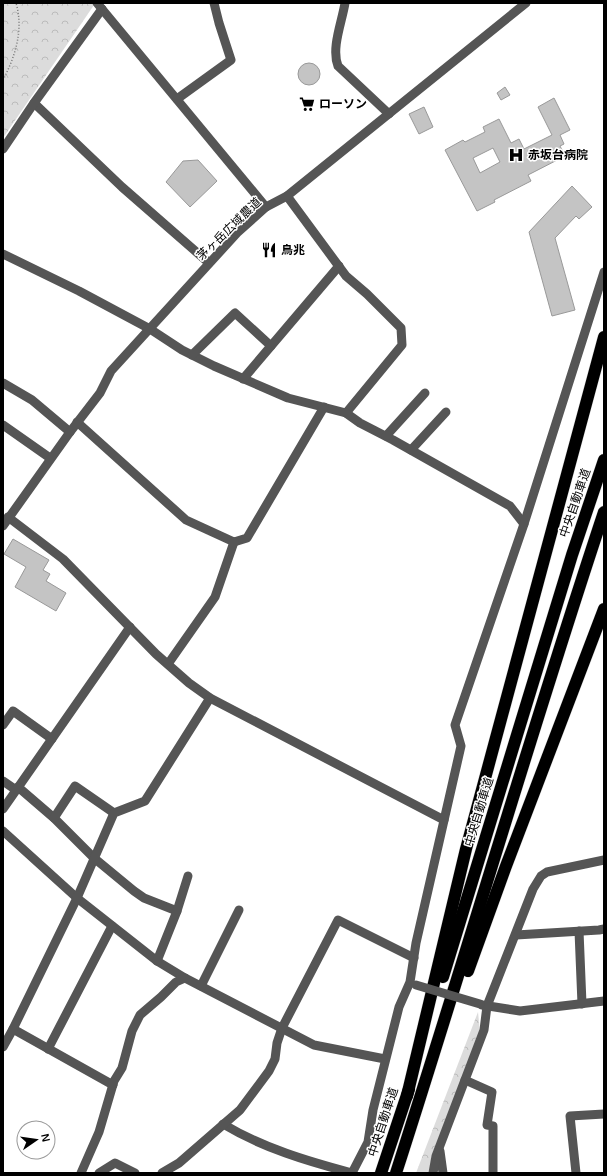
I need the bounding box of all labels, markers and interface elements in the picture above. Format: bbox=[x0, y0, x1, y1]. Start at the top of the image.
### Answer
supermarket icon: ローソン bbox=[298, 95, 316, 113]
place label: ローソン bbox=[319, 97, 367, 111]
hospital icon: 赤坂台病院 bbox=[507, 146, 525, 164]
place label: 赤坂台病院 bbox=[528, 148, 588, 162]
street label: 茅ヶ岳広域農道 bbox=[194, 195, 264, 263]
restaurant icon: 鳥兆 bbox=[260, 241, 278, 259]
place label: 鳥兆 bbox=[281, 243, 305, 257]
street label: 中央自動車道 bbox=[557, 467, 593, 539]
street label: 中央自動車道 bbox=[462, 776, 496, 848]
street label: 中央自動車道 bbox=[365, 1086, 401, 1158]
north arrow bbox=[16, 1120, 56, 1160]
text: N bbox=[39, 1133, 52, 1143]

